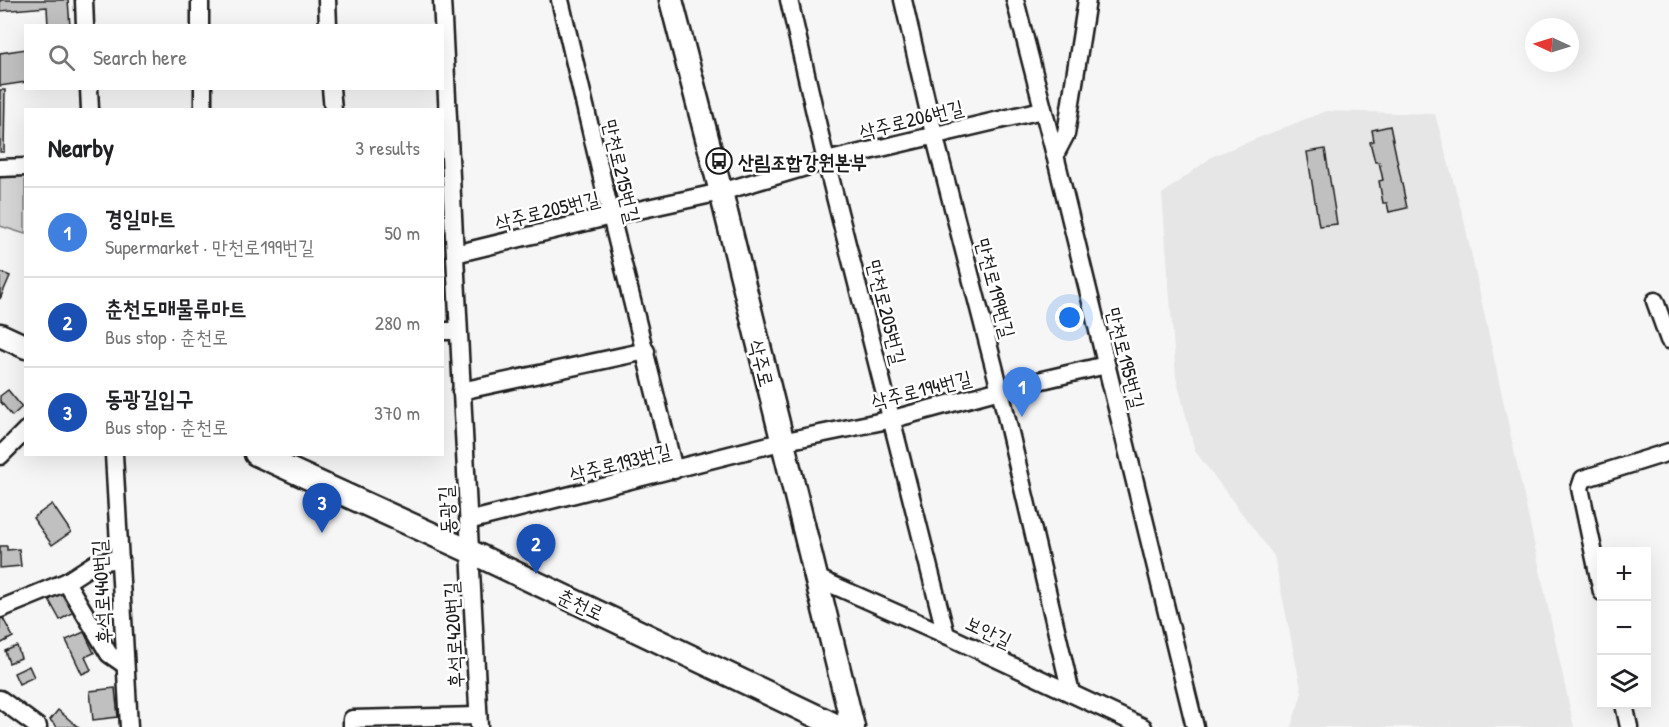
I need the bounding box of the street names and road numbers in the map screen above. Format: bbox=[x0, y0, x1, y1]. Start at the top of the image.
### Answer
street label: 삭주로206번길 bbox=[856, 93, 966, 145]
street label: 만천로215번길 bbox=[597, 117, 647, 225]
street label: 삭주로205번길 bbox=[492, 184, 602, 236]
street label: 만천로199번길 bbox=[970, 235, 1022, 341]
street label: 만천로205번길 bbox=[861, 257, 913, 367]
street label: 만천로195번길 bbox=[1100, 305, 1152, 411]
street label: 삭주로 bbox=[743, 336, 781, 390]
street label: 삭주로194번길 bbox=[868, 363, 974, 415]
street label: 삭주로193번길 bbox=[566, 436, 674, 488]
street label: 동광길 bbox=[431, 485, 461, 535]
street label: 후석로440번길 bbox=[85, 539, 117, 645]
street label: 후석로420번길 bbox=[437, 581, 469, 689]
street label: 춘천로 bbox=[553, 582, 609, 626]
street label: 보안길 bbox=[961, 609, 1017, 653]

